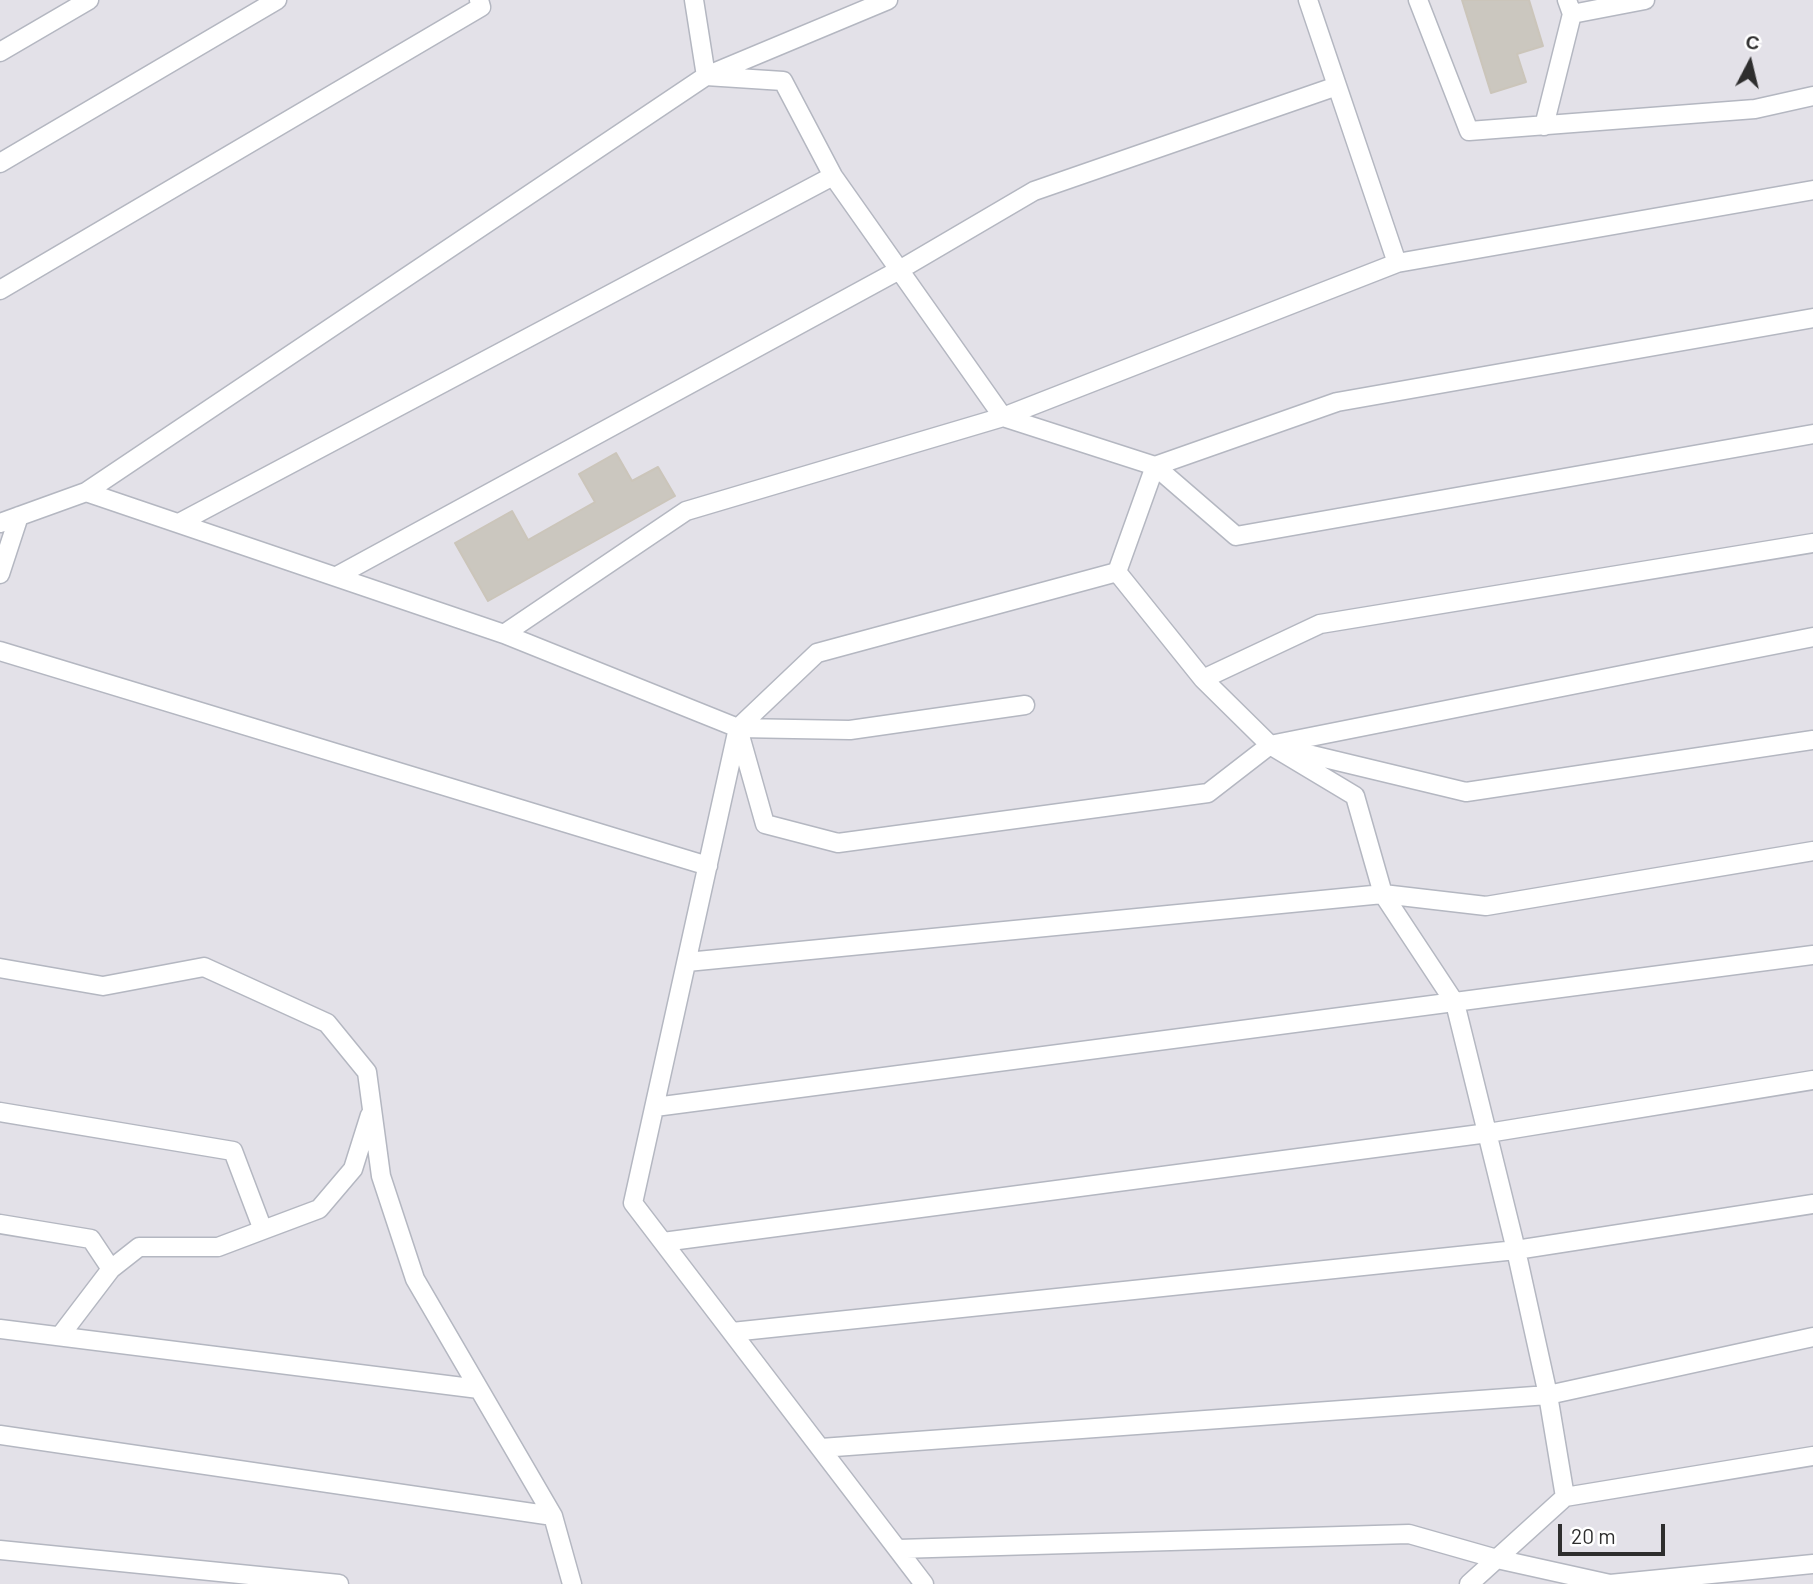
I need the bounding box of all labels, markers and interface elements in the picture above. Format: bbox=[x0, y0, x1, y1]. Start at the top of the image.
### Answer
north arrow bbox=[1715, 28, 1785, 98]
text: С bbox=[1744, 29, 1761, 54]
scale bar bbox=[1561, 1510, 1668, 1554]
text: 20 m bbox=[1571, 1523, 1616, 1548]

